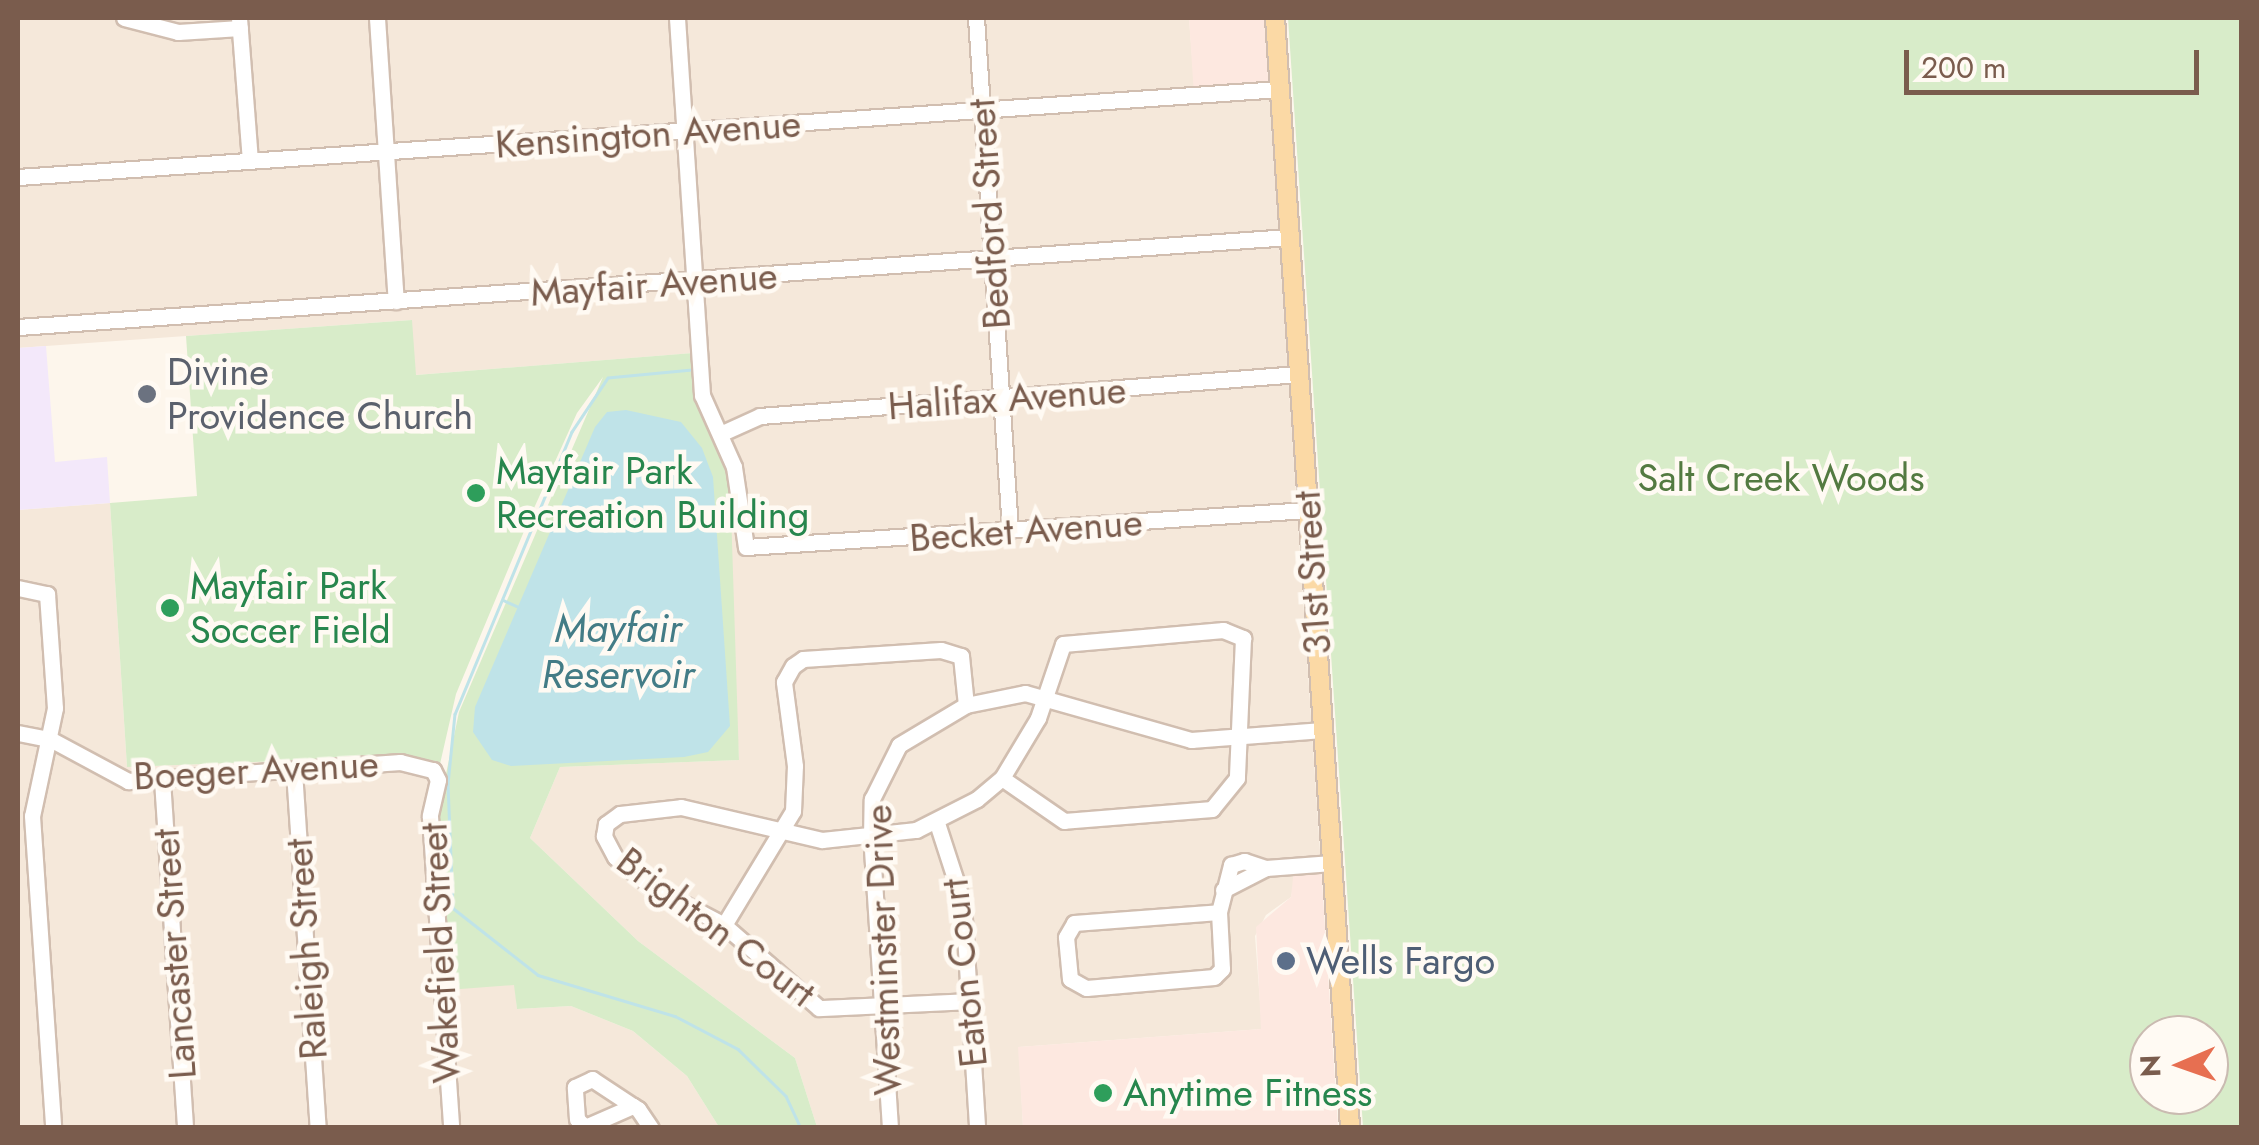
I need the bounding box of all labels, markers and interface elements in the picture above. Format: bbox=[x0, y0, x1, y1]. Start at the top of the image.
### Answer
scale bar bbox=[1909, 30, 2204, 92]
text: 200 m bbox=[1921, 46, 2006, 89]
street label: Bedford Street bbox=[958, 97, 1020, 331]
street label: Kensington Avenue bbox=[494, 101, 802, 167]
street label: Mayfair Avenue bbox=[529, 253, 779, 315]
place label: Divine Providence Church bbox=[167, 349, 473, 438]
street label: Halifax Avenue bbox=[886, 367, 1128, 429]
marker: Divine Providence Church bbox=[136, 383, 158, 405]
place label: Mayfair Park Recreation Building bbox=[496, 448, 809, 538]
park label: Salt Creek Woods bbox=[1637, 455, 1925, 501]
marker: Mayfair Park Recreation Building bbox=[465, 482, 487, 504]
street label: 31st Street bbox=[1284, 489, 1340, 657]
street label: Becket Avenue bbox=[908, 499, 1144, 561]
place label: Mayfair Park Soccer Field bbox=[190, 563, 391, 652]
marker: Mayfair Park Soccer Field bbox=[159, 597, 181, 619]
water label: Mayfair Reservoir bbox=[542, 604, 694, 698]
street label: Boeger Avenue bbox=[132, 741, 380, 799]
street label: Westminster Drive bbox=[855, 804, 911, 1096]
street label: Wakefield Street bbox=[410, 822, 470, 1084]
street label: Lancaster Street bbox=[143, 827, 205, 1081]
street label: Raleigh Street bbox=[276, 837, 336, 1061]
street label: Brighton Court bbox=[608, 838, 824, 1016]
street label: Eaton Court bbox=[931, 876, 997, 1070]
place label: Wells Fargo bbox=[1306, 938, 1495, 984]
marker: Wells Fargo bbox=[1275, 950, 1297, 972]
north arrow bbox=[2129, 1015, 2229, 1115]
text: N bbox=[2130, 1054, 2171, 1078]
place label: Anytime Fitness bbox=[1123, 1070, 1372, 1116]
marker: Anytime Fitness bbox=[1092, 1082, 1114, 1104]

